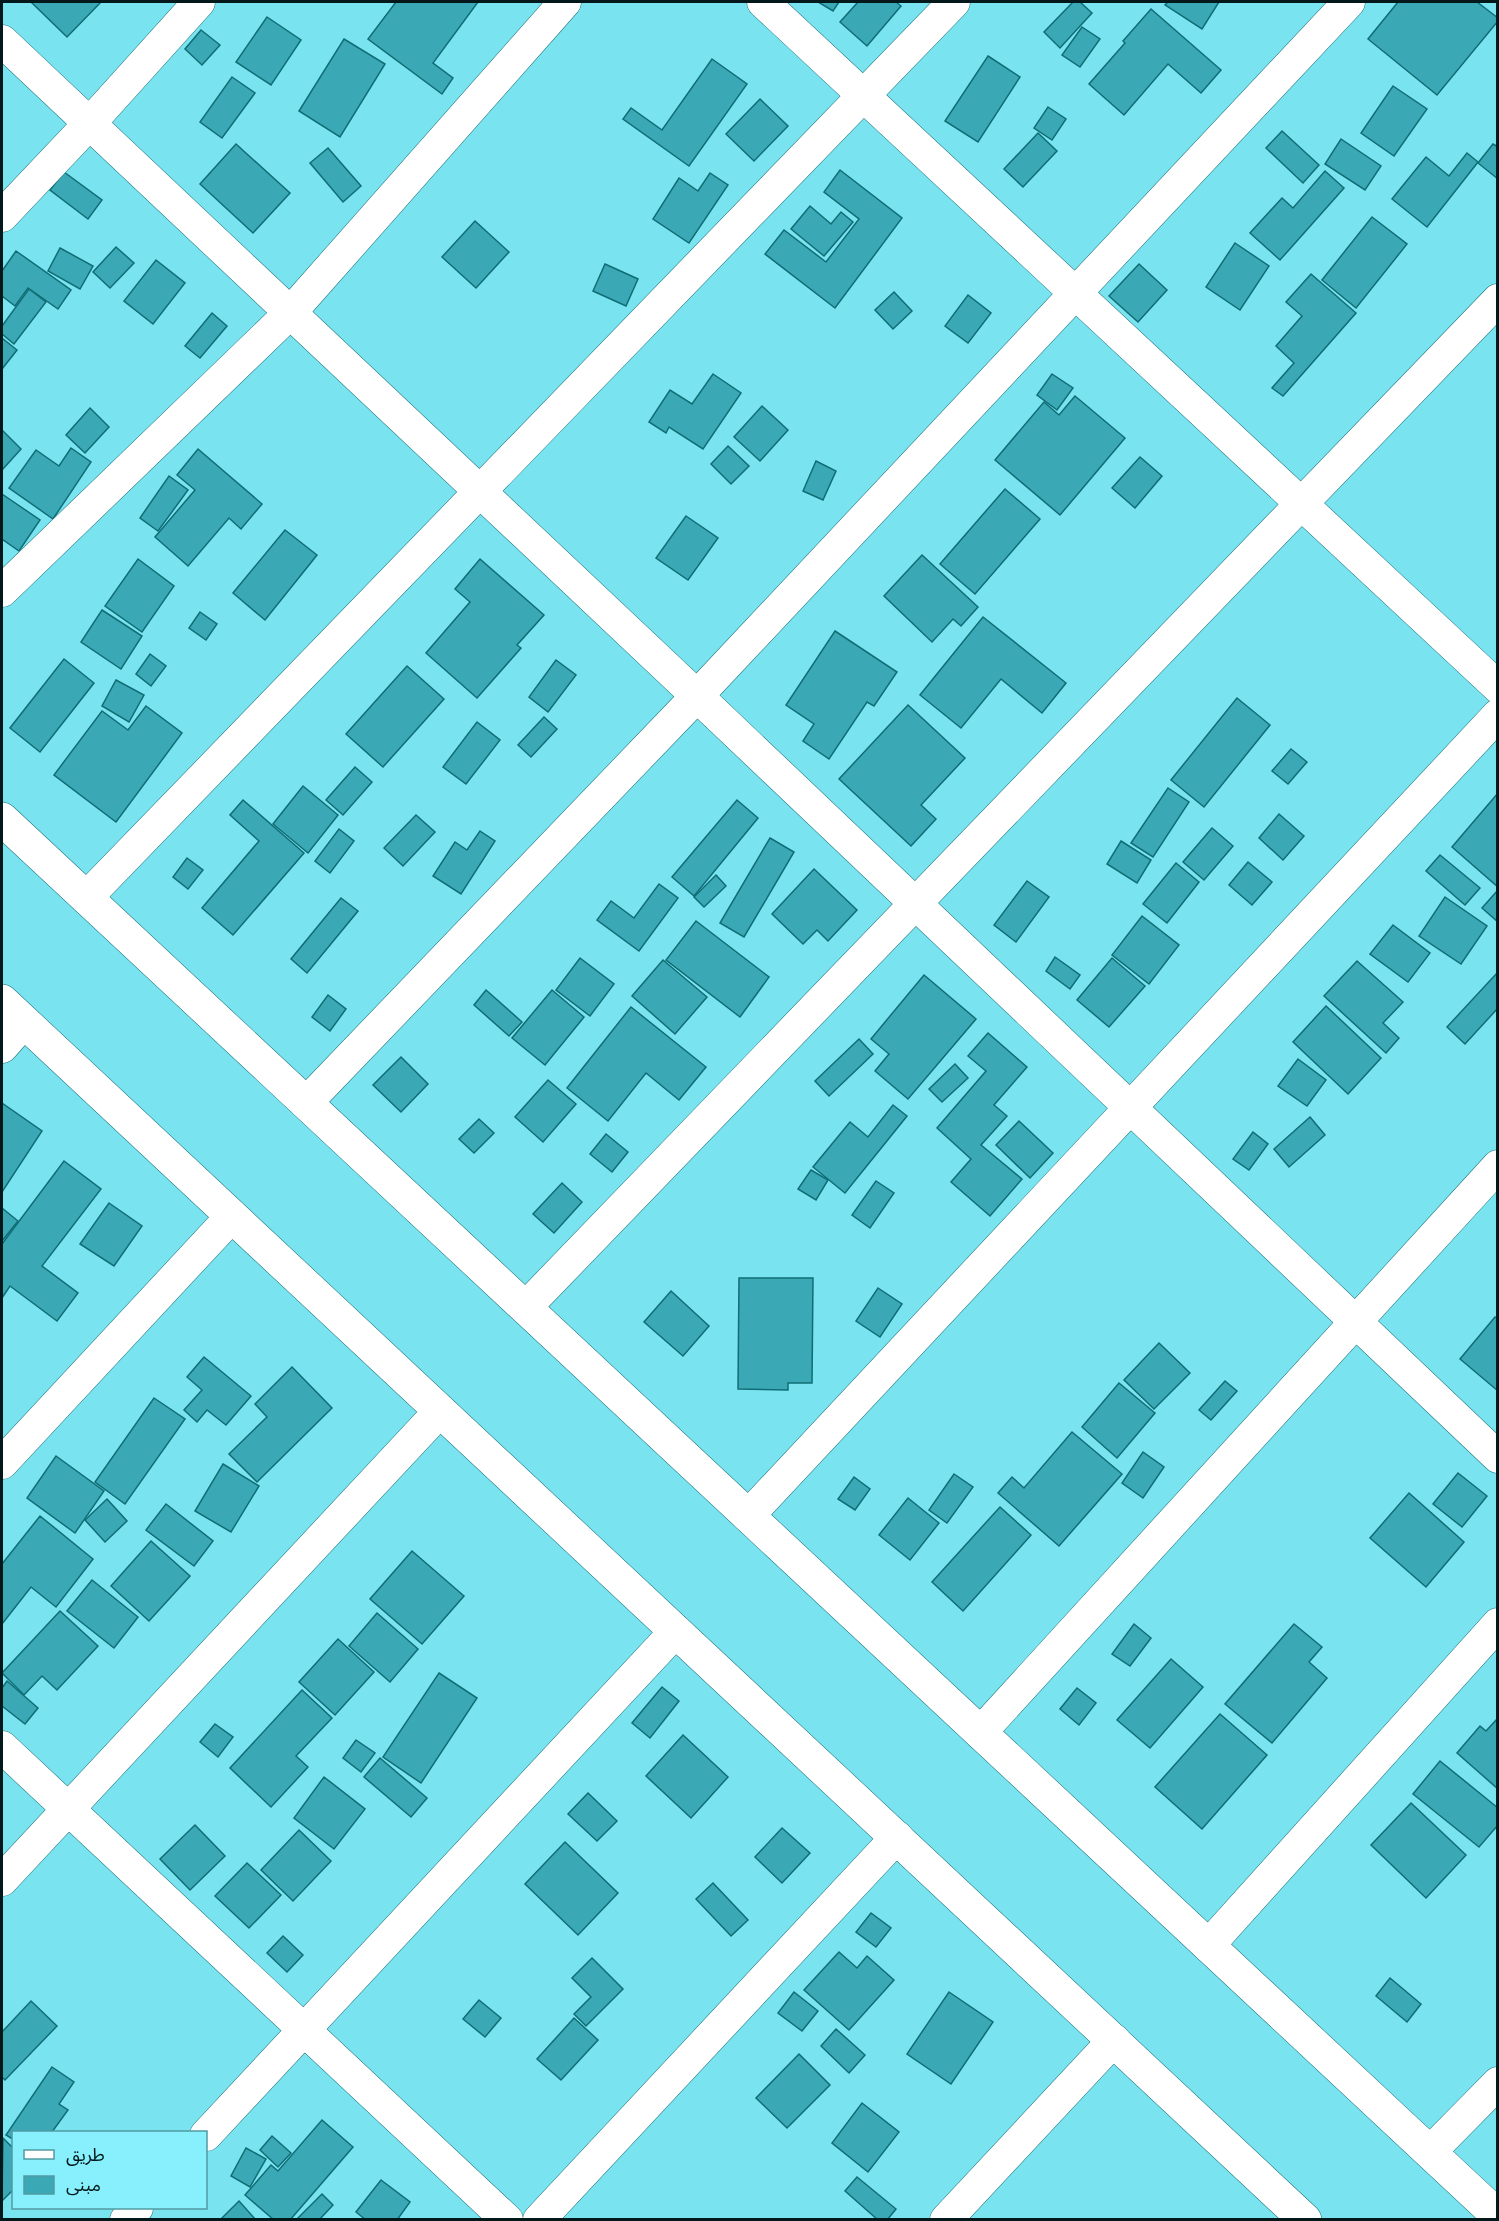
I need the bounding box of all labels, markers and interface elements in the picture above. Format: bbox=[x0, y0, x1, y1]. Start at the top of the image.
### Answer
legend bbox=[12, 2131, 207, 2209]
text: طريق bbox=[66, 2144, 105, 2166]
text: مبنى bbox=[66, 2174, 101, 2196]

